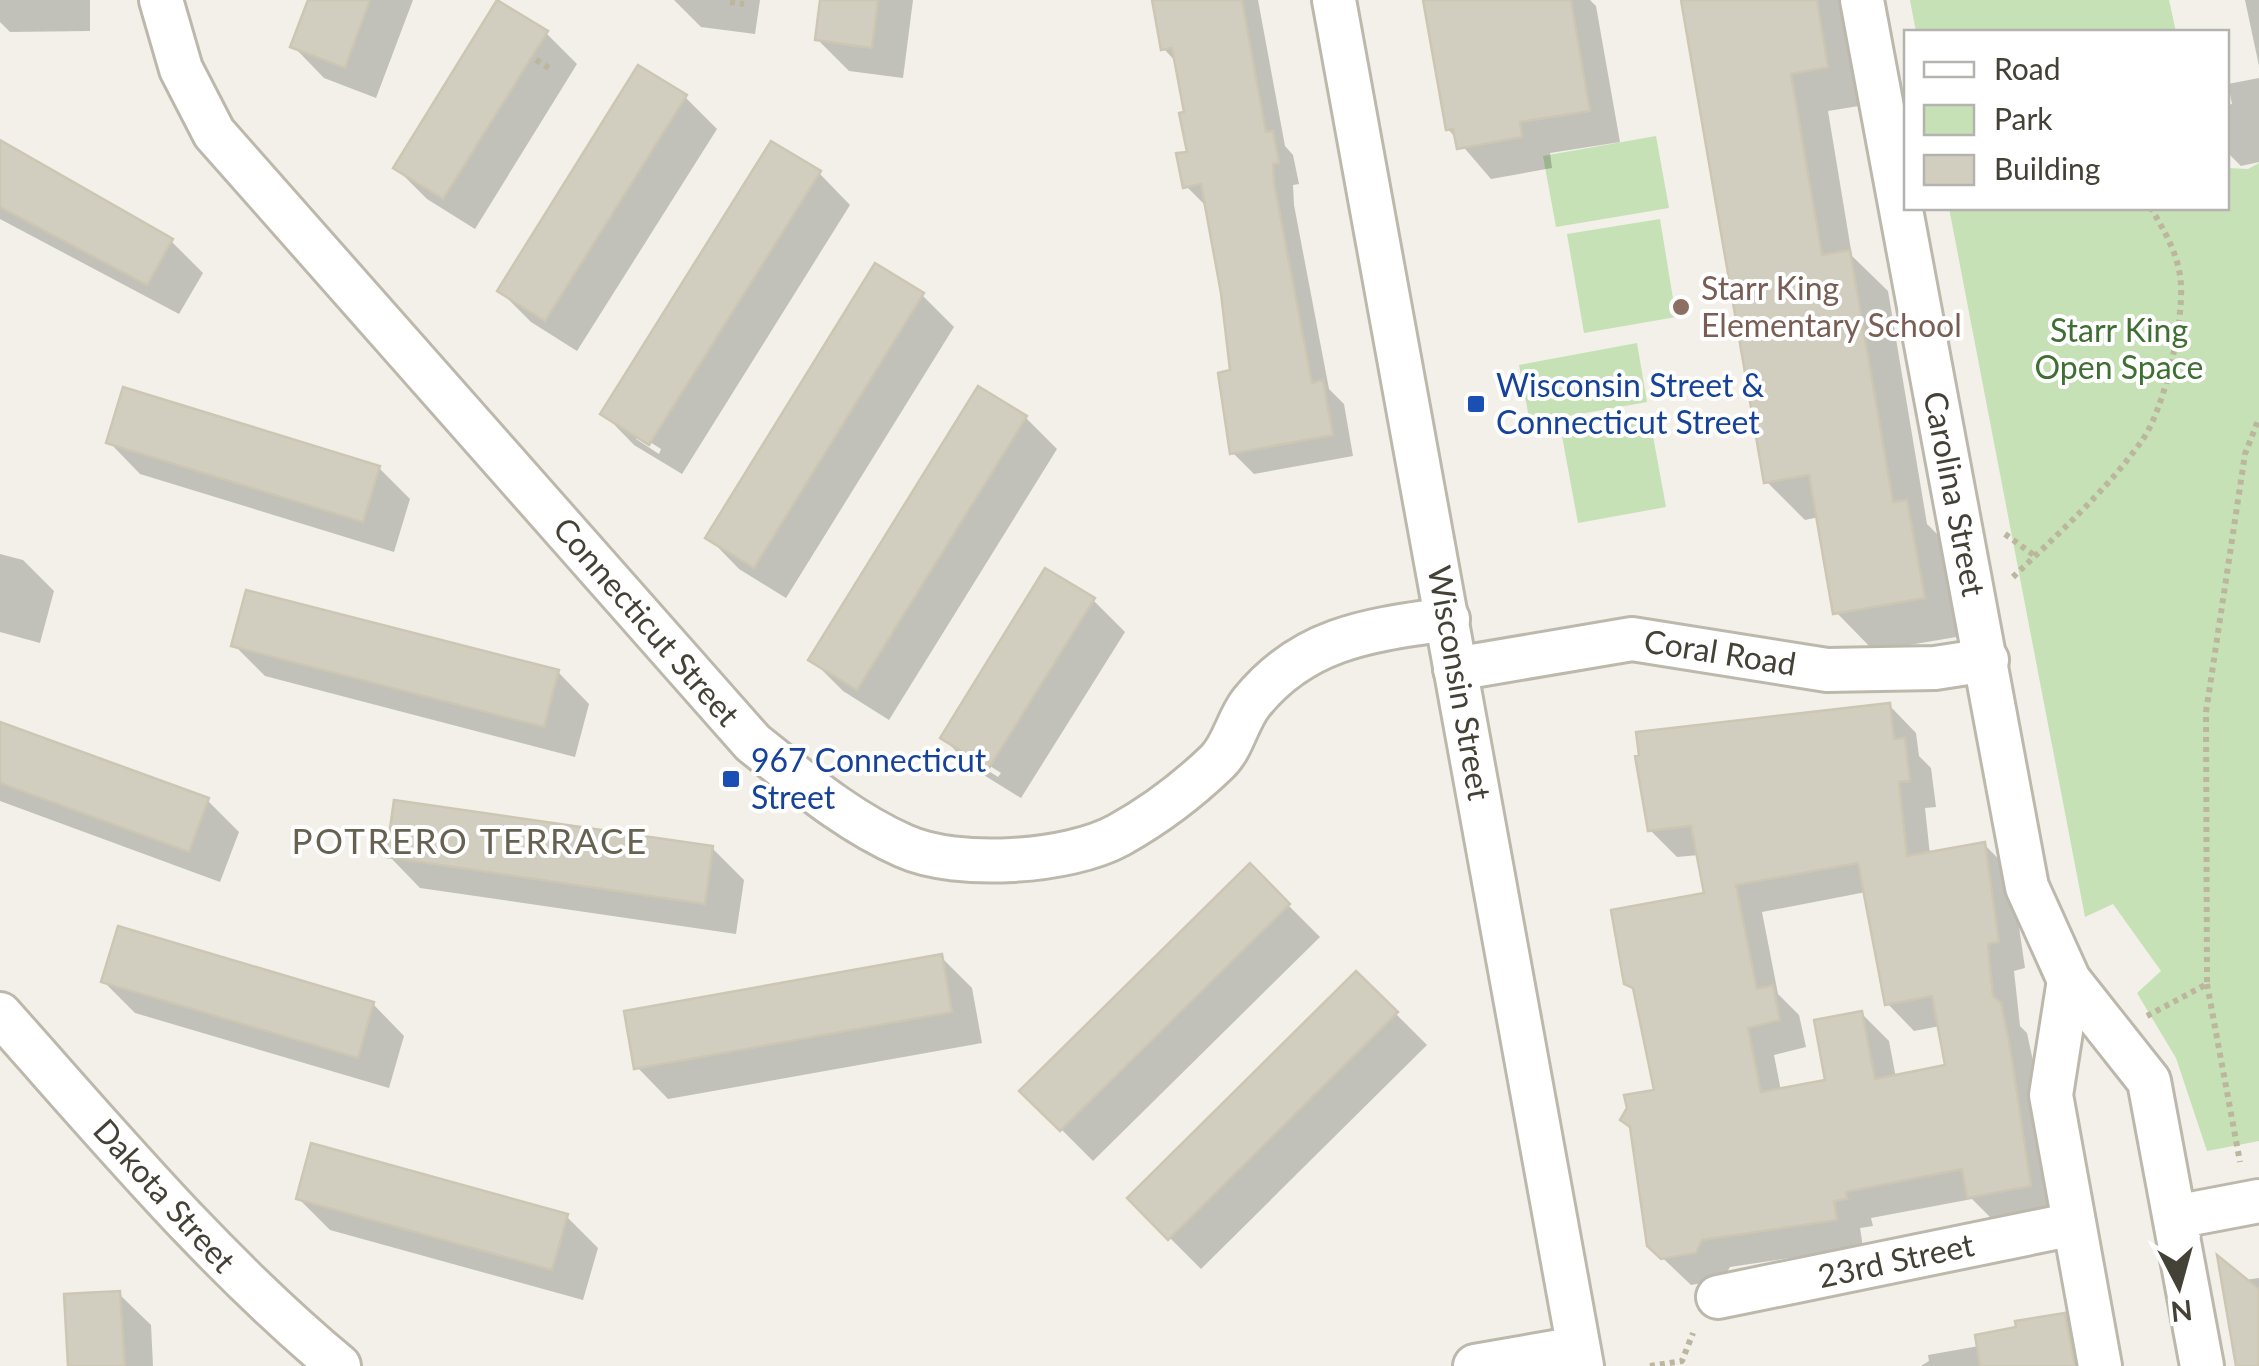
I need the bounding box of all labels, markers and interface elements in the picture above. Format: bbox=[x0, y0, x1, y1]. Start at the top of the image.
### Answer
legend bbox=[1904, 30, 2229, 210]
text: Road bbox=[1994, 50, 2061, 86]
text: Park bbox=[1994, 100, 2053, 136]
text: Building bbox=[1994, 150, 2100, 186]
place label: Starr King Elementary School bbox=[1701, 268, 1962, 344]
marker: Starr King Elementary School bbox=[1670, 296, 1692, 318]
park label: Starr King Open Space bbox=[2035, 310, 2203, 386]
place label: Wisconsin Street & Connecticut Street bbox=[1496, 365, 1765, 441]
street label: Carolina Street bbox=[1916, 388, 1995, 600]
marker: Wisconsin Street & Connecticut Street bbox=[1465, 393, 1487, 415]
street label: Connecticut Street bbox=[546, 509, 749, 734]
street label: Wisconsin Street bbox=[1421, 562, 1500, 804]
street label: Coral Road bbox=[1642, 620, 1799, 683]
place label: 967 Connecticut Street bbox=[751, 740, 987, 816]
marker: 967 Connecticut Street bbox=[720, 768, 742, 790]
district label: POTRERO TERRACE bbox=[291, 819, 649, 861]
street label: Dakota Street bbox=[86, 1110, 244, 1280]
street label: 23rd Street bbox=[1814, 1224, 1978, 1295]
north arrow bbox=[2129, 1236, 2229, 1336]
text: N bbox=[2169, 1294, 2194, 1330]

